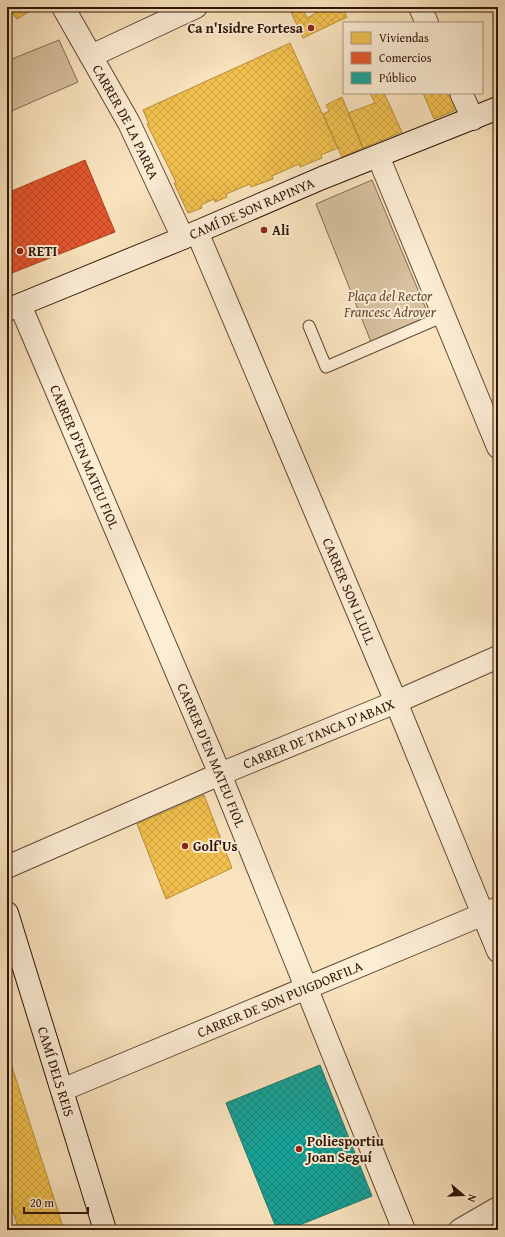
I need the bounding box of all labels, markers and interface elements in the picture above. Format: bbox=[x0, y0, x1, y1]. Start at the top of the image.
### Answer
place label: Ca n'Isidre Fortesa bbox=[187, 18, 304, 38]
legend bbox=[343, 22, 483, 94]
marker: Ca n'Isidre Fortesa bbox=[306, 23, 316, 33]
text: Viviendas bbox=[379, 29, 429, 46]
text: Comercios bbox=[379, 49, 432, 66]
street label: CARRER DE LA PARRA bbox=[88, 61, 164, 183]
text: Público bbox=[379, 69, 416, 86]
street label: CAMÍ DE SON RAPINYA bbox=[186, 172, 318, 244]
place label: Ali bbox=[272, 220, 290, 240]
marker: Ali bbox=[259, 225, 269, 235]
place label: RETI bbox=[28, 241, 57, 261]
marker: RETI bbox=[15, 246, 25, 256]
park label: Plaça del Rector Francesc Adrover bbox=[343, 286, 437, 322]
street label: CARRER D'EN MATEU FIOL bbox=[45, 382, 124, 532]
street label: CARRER SON LLULL bbox=[318, 535, 381, 648]
street label: CARRER D'EN MATEU FIOL bbox=[172, 680, 250, 830]
street label: CARRER DE TANCA D'ABAIX bbox=[240, 694, 398, 774]
place label: Golf'Us bbox=[193, 836, 238, 856]
marker: Golf'Us bbox=[180, 841, 190, 851]
street label: CARRER DE SON PUIGDORFILA bbox=[194, 956, 366, 1042]
street label: CAMÍ DELS REIS bbox=[33, 1024, 79, 1119]
place label: Poliesportiu Joan Seguí bbox=[305, 1131, 384, 1167]
marker: Poliesportiu Joan Seguí bbox=[294, 1144, 304, 1154]
north arrow bbox=[443, 1175, 483, 1215]
scale bar bbox=[24, 1189, 88, 1215]
text: N bbox=[463, 1192, 481, 1205]
text: 20 m bbox=[30, 1194, 54, 1211]

